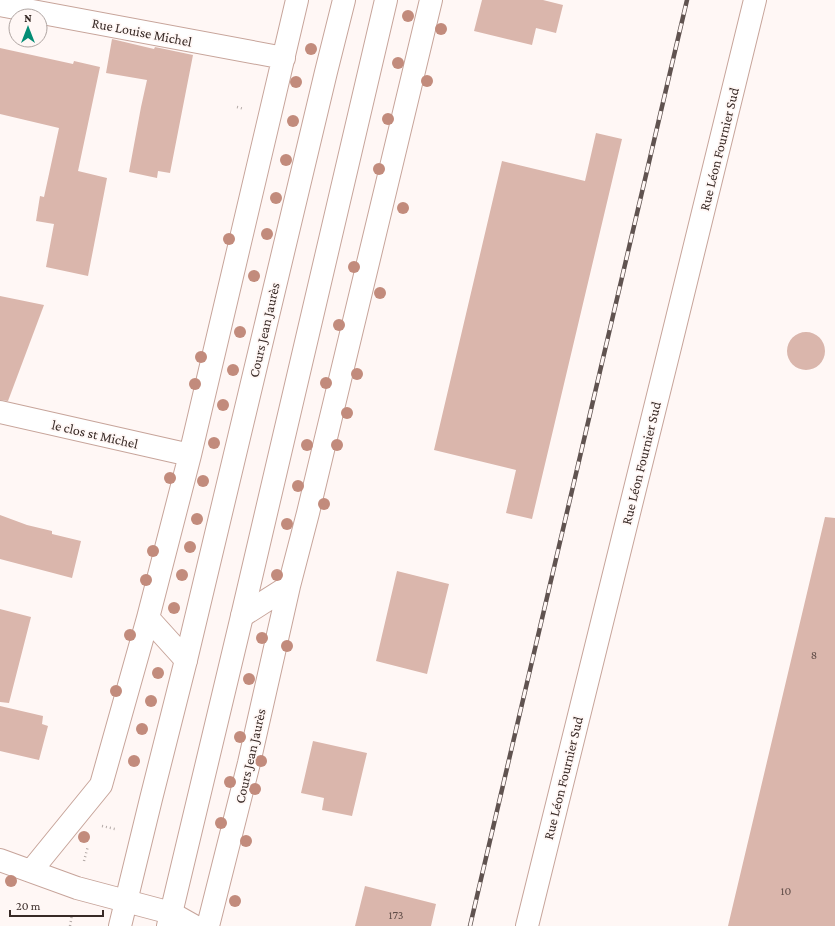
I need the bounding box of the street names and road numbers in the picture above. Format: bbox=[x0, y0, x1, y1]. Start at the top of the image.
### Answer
street label: Rue Louise Michel bbox=[91, 14, 194, 50]
street label: Rue Léon Fournier Sud bbox=[696, 85, 742, 212]
street label: Cours Jean Jaurès bbox=[245, 281, 283, 379]
street label: Rue Léon Fournier Sud bbox=[618, 399, 664, 526]
street label: le clos st Michel bbox=[50, 416, 140, 452]
street label: Cours Jean Jaurès bbox=[231, 707, 269, 805]
street label: Rue Léon Fournier Sud bbox=[540, 714, 586, 841]

